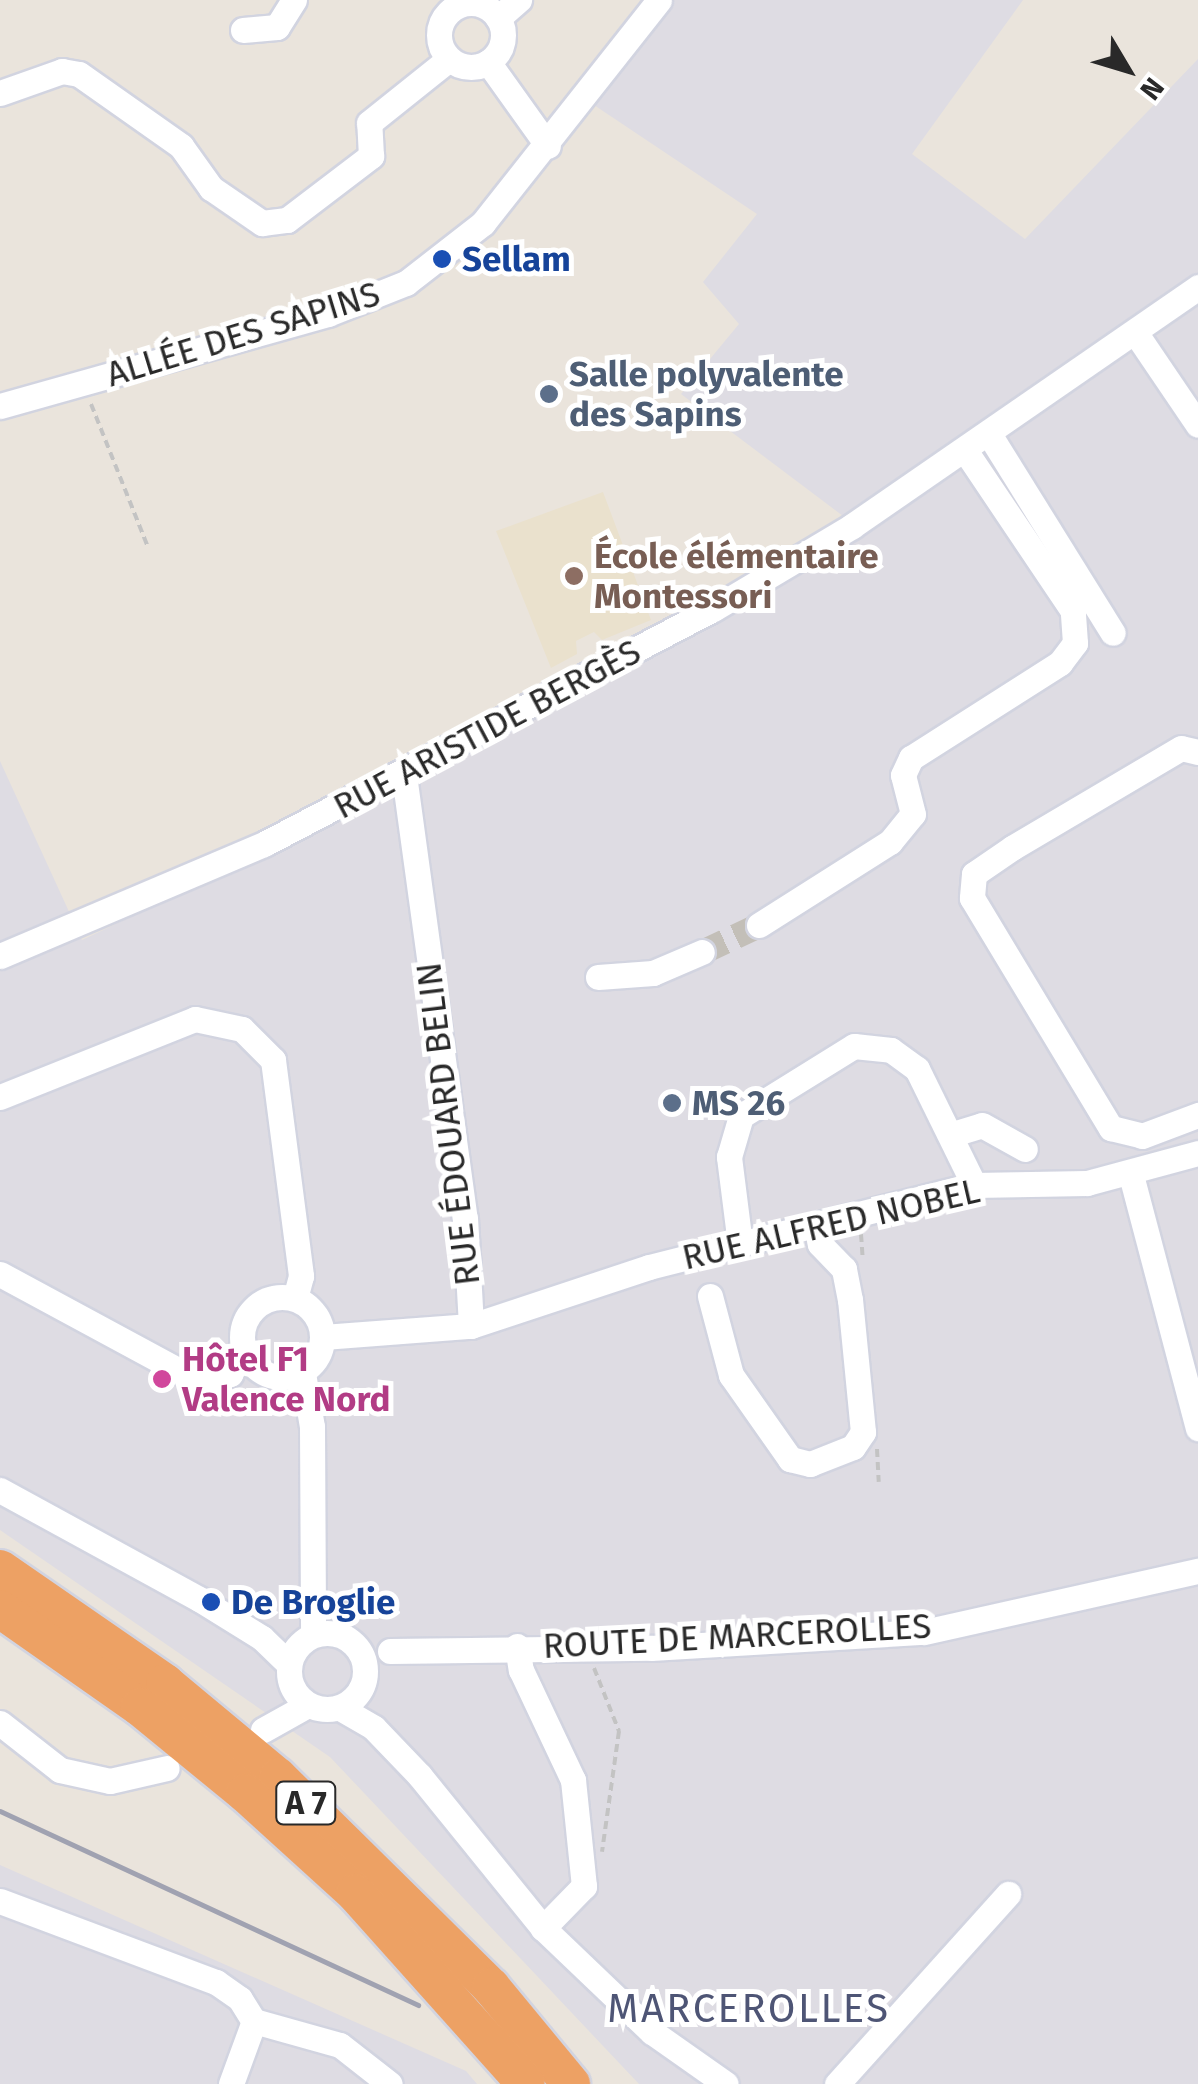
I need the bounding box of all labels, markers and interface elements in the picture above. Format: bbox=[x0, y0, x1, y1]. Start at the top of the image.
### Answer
north arrow bbox=[1078, 20, 1178, 120]
text: N bbox=[1133, 71, 1171, 106]
place label: Sellam bbox=[462, 238, 571, 280]
marker: Sellam bbox=[431, 248, 453, 270]
street label: ALLÉE DES SAPINS bbox=[101, 272, 385, 396]
place label: Salle polyvalente des Sapins bbox=[569, 353, 844, 435]
marker: Salle polyvalente des Sapins bbox=[538, 383, 560, 405]
place label: École élémentaire Montessori bbox=[594, 535, 878, 617]
marker: École élémentaire Montessori bbox=[563, 565, 585, 587]
street label: RUE ARISTIDE BERGÈS bbox=[326, 630, 648, 828]
street label: RUE ÉDOUARD BELIN bbox=[407, 960, 489, 1288]
place label: MS 26 bbox=[692, 1082, 785, 1124]
marker: MS 26 bbox=[661, 1092, 683, 1114]
street label: RUE ALFRED NOBEL bbox=[678, 1169, 984, 1279]
place label: Hôtel F1 Valence Nord bbox=[182, 1338, 390, 1420]
marker: Hôtel F1 Valence Nord bbox=[151, 1368, 173, 1390]
place label: De Broglie bbox=[231, 1581, 395, 1623]
marker: De Broglie bbox=[200, 1591, 222, 1613]
street label: ROUTE DE MARCEROLLES bbox=[542, 1605, 932, 1667]
road number: A 7 bbox=[274, 1776, 338, 1830]
district label: MARCEROLLES bbox=[607, 1985, 891, 2033]

